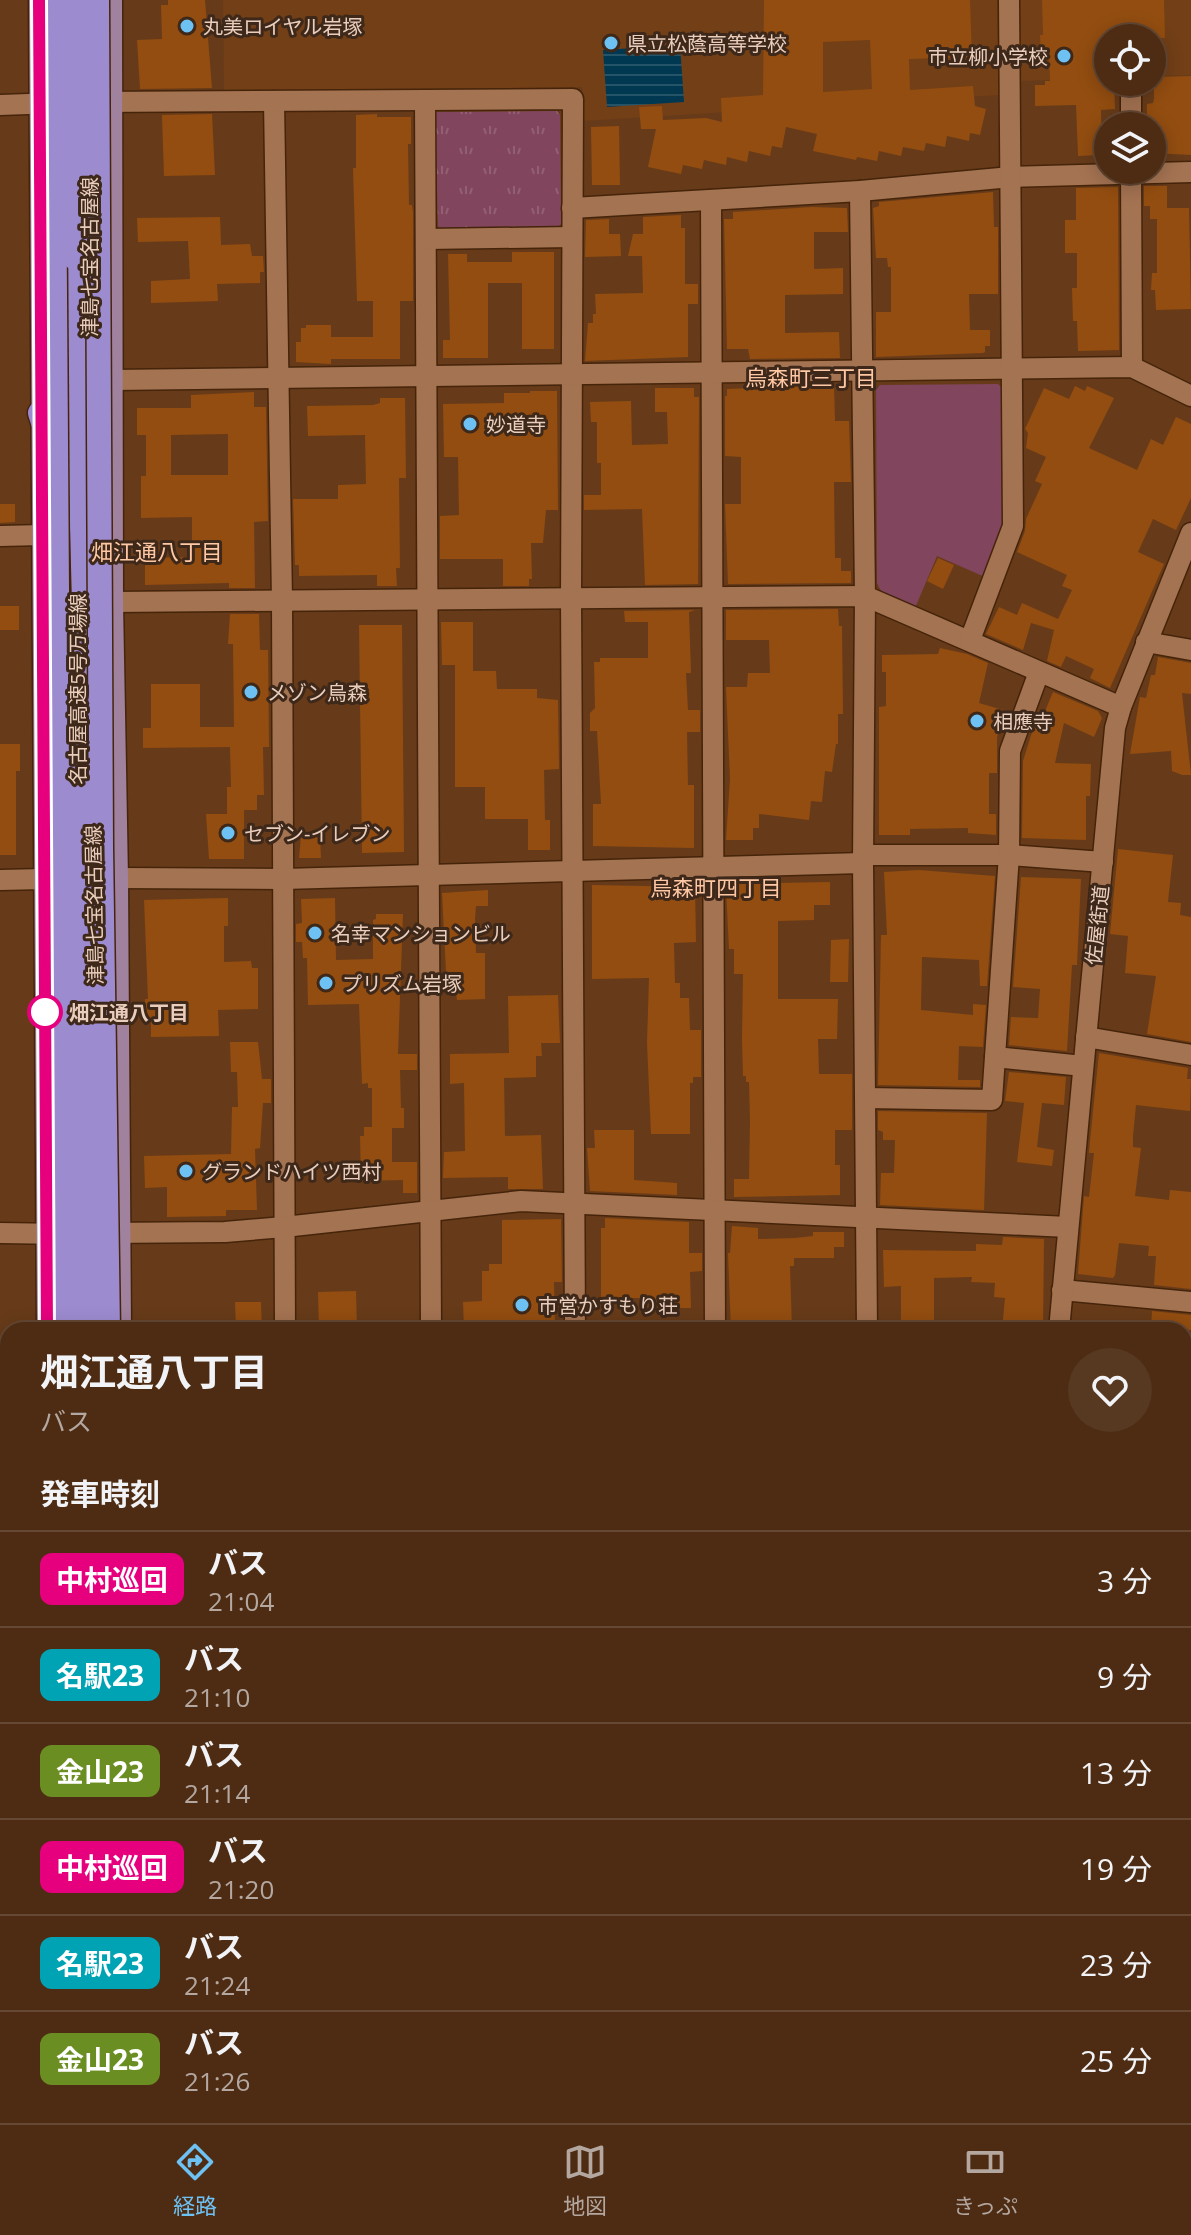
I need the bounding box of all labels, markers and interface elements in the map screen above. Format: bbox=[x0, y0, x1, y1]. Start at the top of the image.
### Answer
place label: 丸美ロイヤル岩塚 bbox=[203, 13, 362, 40]
marker: 丸美ロイヤル岩塚 bbox=[178, 17, 196, 35]
map controls bbox=[1094, 24, 1166, 184]
button: locate bbox=[1094, 24, 1166, 96]
place label: 県立松蔭高等学校 bbox=[627, 30, 787, 57]
marker: 県立松蔭高等学校 bbox=[602, 34, 620, 52]
place label: 市立柳小学校 bbox=[928, 43, 1048, 70]
marker: 市立柳小学校 bbox=[1055, 47, 1073, 65]
button: layers bbox=[1094, 112, 1166, 184]
street label: 津島七宝名古屋線 bbox=[76, 177, 103, 337]
district label: 烏森町三丁目 bbox=[745, 362, 877, 392]
place label: 妙道寺 bbox=[486, 411, 546, 438]
marker: 妙道寺 bbox=[461, 415, 479, 433]
district label: 畑江通八丁目 bbox=[91, 536, 223, 566]
street label: 名古屋高速5号万場線 bbox=[64, 593, 91, 785]
place label: メゾン烏森 bbox=[267, 679, 367, 706]
marker: メゾン烏森 bbox=[242, 683, 260, 701]
place label: 相應寺 bbox=[993, 708, 1053, 735]
marker: 相應寺 bbox=[968, 712, 986, 730]
place label: セブン-イレブン bbox=[244, 820, 390, 847]
marker: セブン-イレブン bbox=[219, 824, 237, 842]
street label: 津島七宝名古屋線 bbox=[79, 825, 109, 985]
district label: 烏森町四丁目 bbox=[650, 872, 782, 902]
street label: 佐屋街道 bbox=[1079, 884, 1115, 966]
place label: 名幸マンションビル bbox=[331, 920, 511, 947]
marker: 名幸マンションビル bbox=[306, 924, 324, 942]
place label: プリズム岩塚 bbox=[342, 970, 462, 997]
marker: プリズム岩塚 bbox=[317, 974, 335, 992]
marker: 畑江通八丁目 bbox=[28, 995, 62, 1029]
place label: 畑江通八丁目 bbox=[69, 999, 189, 1026]
place label: グランドハイツ西村 bbox=[202, 1158, 382, 1185]
marker: グランドハイツ西村 bbox=[177, 1162, 195, 1180]
place label: 市営かすもり荘 bbox=[538, 1292, 678, 1319]
marker: 市営かすもり荘 bbox=[513, 1296, 531, 1314]
text: 畑江通八丁目 bbox=[40, 1345, 268, 1397]
button: heart bbox=[1068, 1348, 1152, 1432]
text: バス bbox=[40, 1403, 92, 1439]
text: 発車時刻 bbox=[40, 1473, 160, 1514]
text: バス bbox=[208, 1542, 268, 1583]
text: 中村巡回 bbox=[56, 1560, 168, 1598]
text: 3 分 bbox=[1097, 1560, 1152, 1601]
text: 21:04 bbox=[208, 1583, 274, 1619]
text: バス bbox=[184, 1638, 244, 1679]
text: 名駅23 bbox=[56, 1656, 144, 1694]
text: 9 分 bbox=[1097, 1656, 1152, 1697]
text: 21:10 bbox=[184, 1679, 250, 1715]
text: バス bbox=[184, 1734, 244, 1775]
text: 金山23 bbox=[56, 1752, 144, 1790]
text: 13 分 bbox=[1080, 1752, 1152, 1793]
text: 21:14 bbox=[184, 1775, 250, 1811]
text: バス bbox=[208, 1830, 268, 1871]
text: 中村巡回 bbox=[56, 1848, 168, 1886]
text: 19 分 bbox=[1080, 1848, 1152, 1889]
text: 21:20 bbox=[208, 1871, 274, 1907]
text: バス bbox=[184, 1926, 244, 1967]
text: 名駅23 bbox=[56, 1944, 144, 1982]
text: 23 分 bbox=[1080, 1944, 1152, 1985]
text: 21:24 bbox=[184, 1967, 250, 2003]
text: バス bbox=[184, 2022, 244, 2063]
text: 金山23 bbox=[56, 2040, 144, 2078]
text: 25 分 bbox=[1080, 2040, 1152, 2081]
text: 21:26 bbox=[184, 2063, 250, 2099]
tab: 経路 bbox=[173, 2140, 217, 2220]
tab: 地図 bbox=[563, 2140, 607, 2220]
tab: きっぷ bbox=[953, 2140, 1018, 2220]

